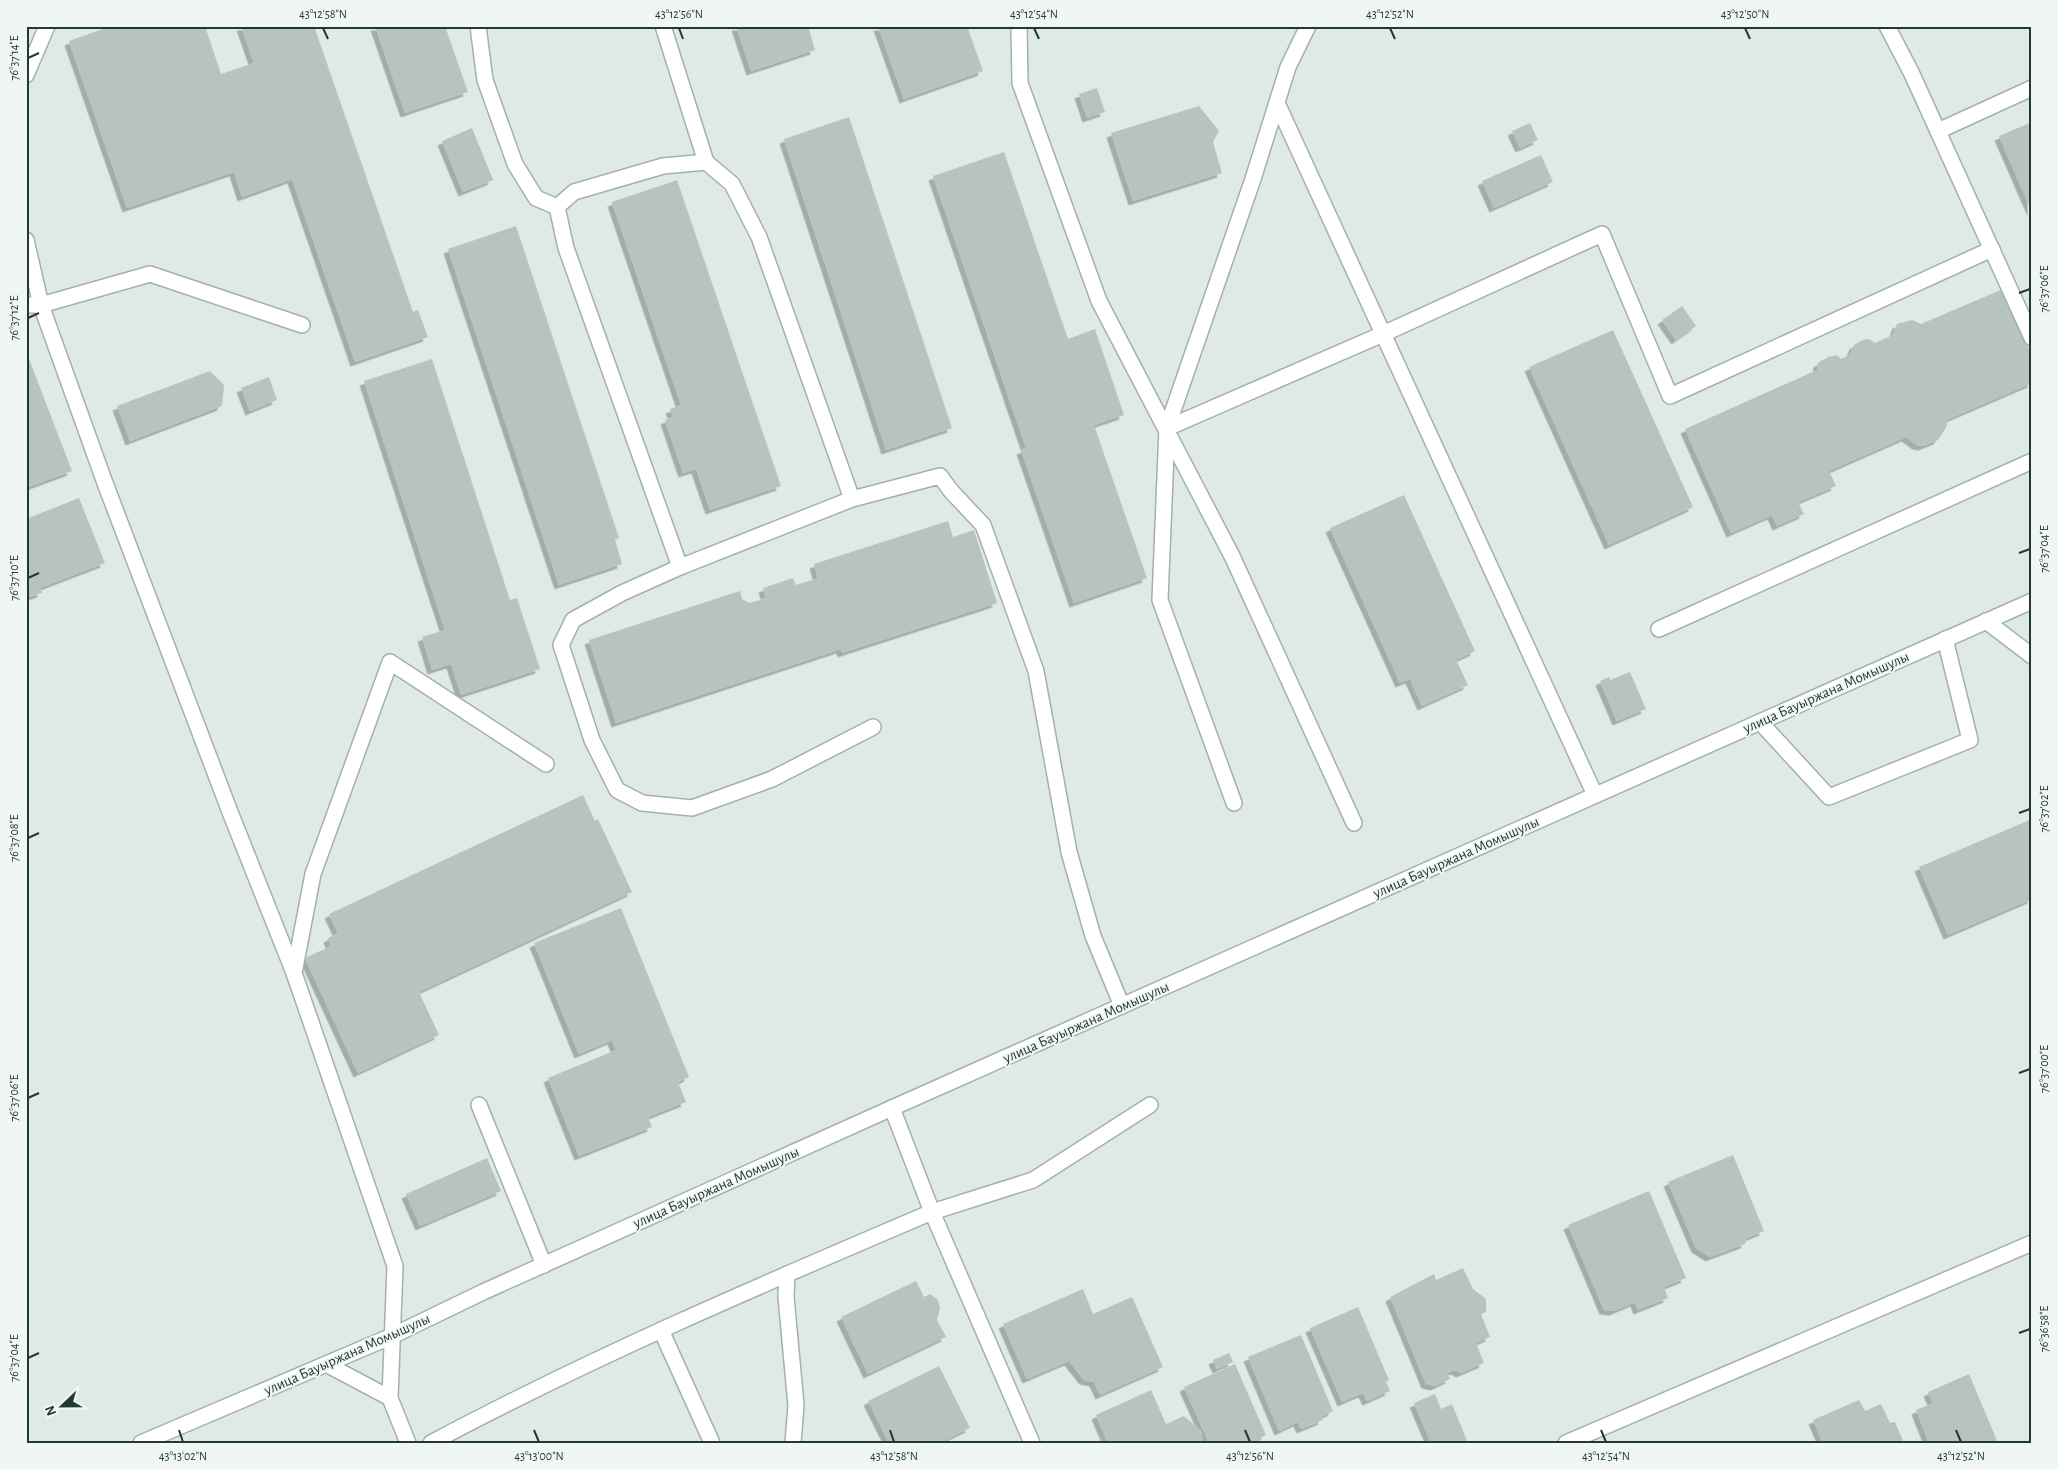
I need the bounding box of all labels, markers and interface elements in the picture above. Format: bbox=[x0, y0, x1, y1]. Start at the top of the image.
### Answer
text: 43°12'58"N bbox=[299, 8, 347, 20]
text: 43°12'56"N bbox=[655, 8, 703, 20]
text: 43°12'54"N bbox=[1010, 8, 1058, 20]
text: 43°12'52"N bbox=[1366, 8, 1414, 20]
text: 43°12'50"N bbox=[1721, 8, 1769, 20]
text: 76°37'14"E bbox=[8, 35, 20, 81]
text: 76°37'06"E bbox=[2038, 265, 2050, 313]
text: 76°37'12"E bbox=[8, 295, 20, 340]
text: 76°37'04"E bbox=[2038, 525, 2050, 573]
text: 76°37'10"E bbox=[8, 555, 20, 601]
street label: улица Бауыржана Момышулы bbox=[1740, 649, 1911, 736]
text: 76°37'02"E bbox=[2038, 785, 2050, 833]
text: 76°37'08"E bbox=[8, 814, 20, 862]
street label: улица Бауыржана Момышулы bbox=[1370, 814, 1541, 901]
street label: улица Бауыржана Момышулы bbox=[1000, 979, 1171, 1066]
text: 76°37'00"E bbox=[2038, 1045, 2050, 1093]
text: 76°37'06"E bbox=[8, 1074, 20, 1122]
street label: улица Бауыржана Момышулы bbox=[630, 1144, 801, 1231]
text: 76°36'58"E bbox=[2038, 1305, 2050, 1352]
street label: улица Бауыржана Момышулы bbox=[261, 1311, 432, 1398]
text: 76°37'04"E bbox=[8, 1334, 20, 1382]
north arrow bbox=[38, 1382, 88, 1432]
text: N bbox=[43, 1403, 59, 1418]
text: 43°13'02"N bbox=[159, 1450, 207, 1462]
text: 43°13'00"N bbox=[514, 1450, 564, 1462]
text: 43°12'58"N bbox=[870, 1450, 918, 1462]
text: 43°12'56"N bbox=[1226, 1450, 1274, 1462]
text: 43°12'54"N bbox=[1582, 1450, 1630, 1462]
text: 43°12'52"N bbox=[1937, 1450, 1985, 1462]

